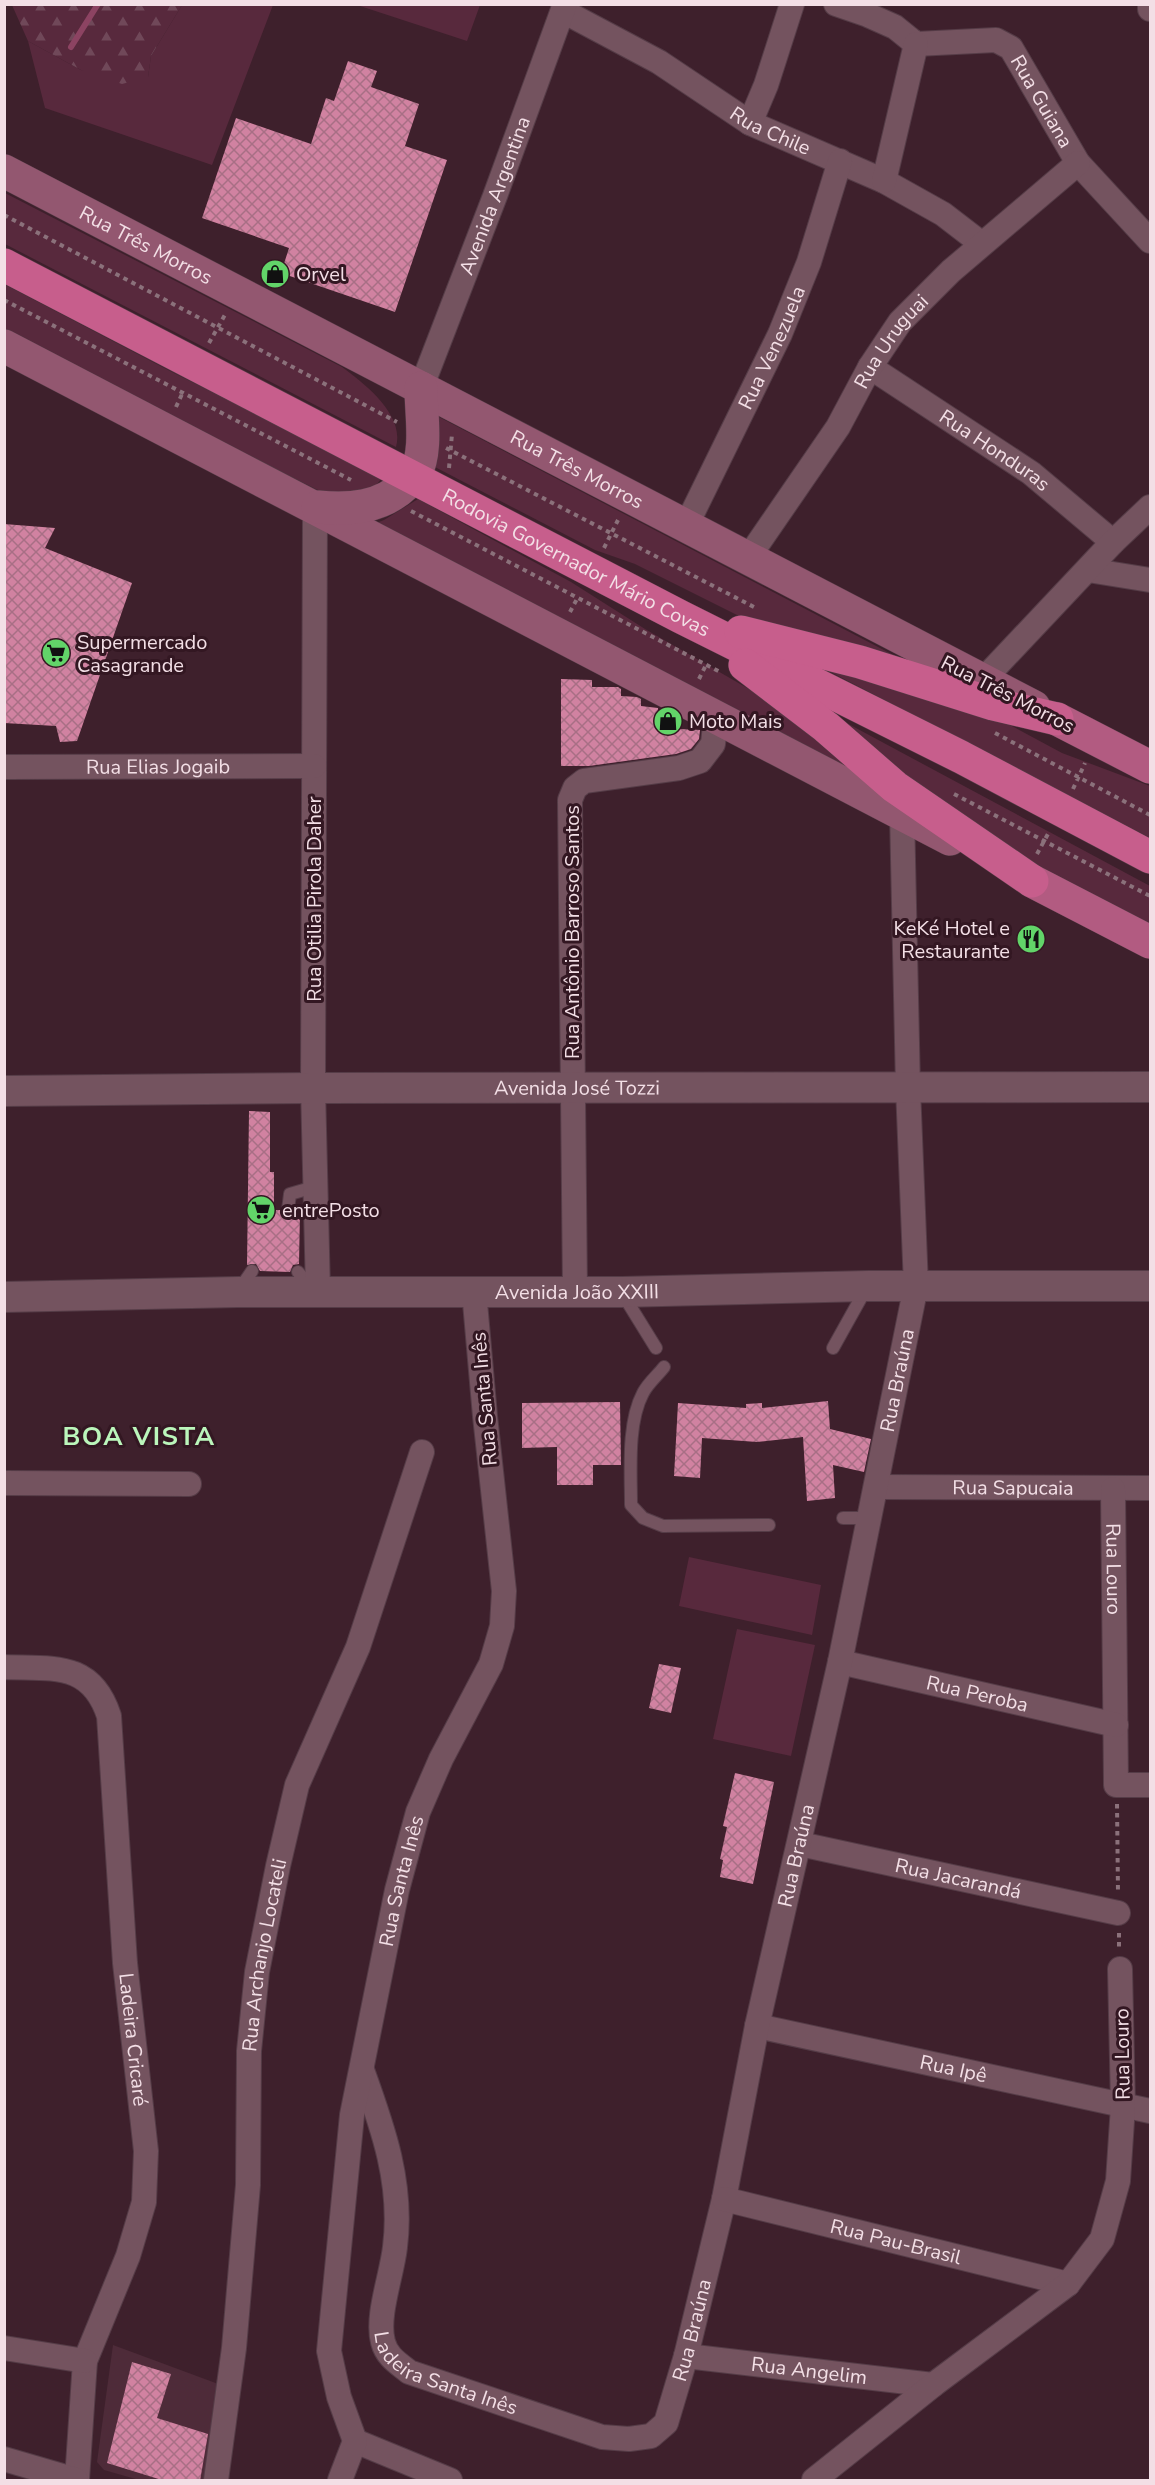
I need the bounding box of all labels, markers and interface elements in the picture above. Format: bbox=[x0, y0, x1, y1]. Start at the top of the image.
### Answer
street label: Rua Guiana bbox=[1004, 50, 1079, 153]
street label: Rua Chile bbox=[724, 100, 815, 162]
street label: Avenida Argentina bbox=[453, 113, 537, 279]
street label: Rua Três Morros bbox=[74, 200, 217, 291]
shop icon: Orvel bbox=[259, 258, 291, 290]
place label: Orvel bbox=[296, 261, 346, 288]
street label: Rua Venezuela bbox=[732, 282, 812, 414]
street label: Rua Uruguai bbox=[848, 288, 934, 394]
street label: Rua Honduras bbox=[934, 403, 1056, 497]
street label: Rua Três Morros bbox=[506, 424, 648, 515]
street label: Rodovia Governador Mário Covas bbox=[438, 482, 715, 643]
place label: Supermercado Casagrande bbox=[77, 629, 207, 679]
supermarket icon: Supermercado Casagrande bbox=[40, 637, 72, 669]
street label: Rua Três Morros bbox=[936, 649, 1079, 740]
shop icon: Moto Mais bbox=[652, 705, 684, 737]
place label: Moto Mais bbox=[689, 708, 782, 735]
street label: Rua Elias Jogaib bbox=[86, 753, 230, 781]
street label: Rua Otilia Pirola Daher bbox=[301, 796, 328, 1002]
street label: Rua Antônio Barroso Santos bbox=[559, 805, 586, 1059]
place label: KeKé Hotel e Restaurante bbox=[894, 915, 1010, 965]
restaurant icon: KeKé Hotel e Restaurante bbox=[1015, 923, 1047, 955]
street label: Avenida José Tozzi bbox=[494, 1075, 660, 1102]
supermarket icon: entrePosto bbox=[245, 1194, 277, 1226]
place label: entrePosto bbox=[282, 1197, 380, 1224]
street label: Avenida João XXIII bbox=[495, 1278, 659, 1306]
street label: Rua Braúna bbox=[874, 1326, 921, 1434]
street label: Rua Santa Inês bbox=[465, 1331, 504, 1467]
district label: BOA VISTA bbox=[62, 1419, 216, 1454]
street label: Rua Sapucaia bbox=[952, 1474, 1074, 1502]
street label: Rua Louro bbox=[1099, 1523, 1127, 1615]
street label: Rua Peroba bbox=[924, 1669, 1031, 1719]
street label: Rua Braúna bbox=[772, 1802, 821, 1910]
street label: Rua Santa Inês bbox=[373, 1812, 430, 1949]
street label: Rua Jacarandá bbox=[893, 1852, 1024, 1906]
street label: Rua Archanjo Locateli bbox=[236, 1856, 293, 2053]
street label: Ladeira Cricaré bbox=[112, 1971, 154, 2108]
street label: Rua Louro bbox=[1108, 2008, 1137, 2100]
street label: Rua Ipê bbox=[917, 2049, 989, 2089]
street label: Rua Pau-Brasil bbox=[827, 2213, 964, 2271]
street label: Rua Braúna bbox=[666, 2276, 718, 2385]
street label: Ladeira Santa Inês bbox=[367, 2329, 521, 2422]
street label: Rua Angelim bbox=[750, 2351, 868, 2391]

